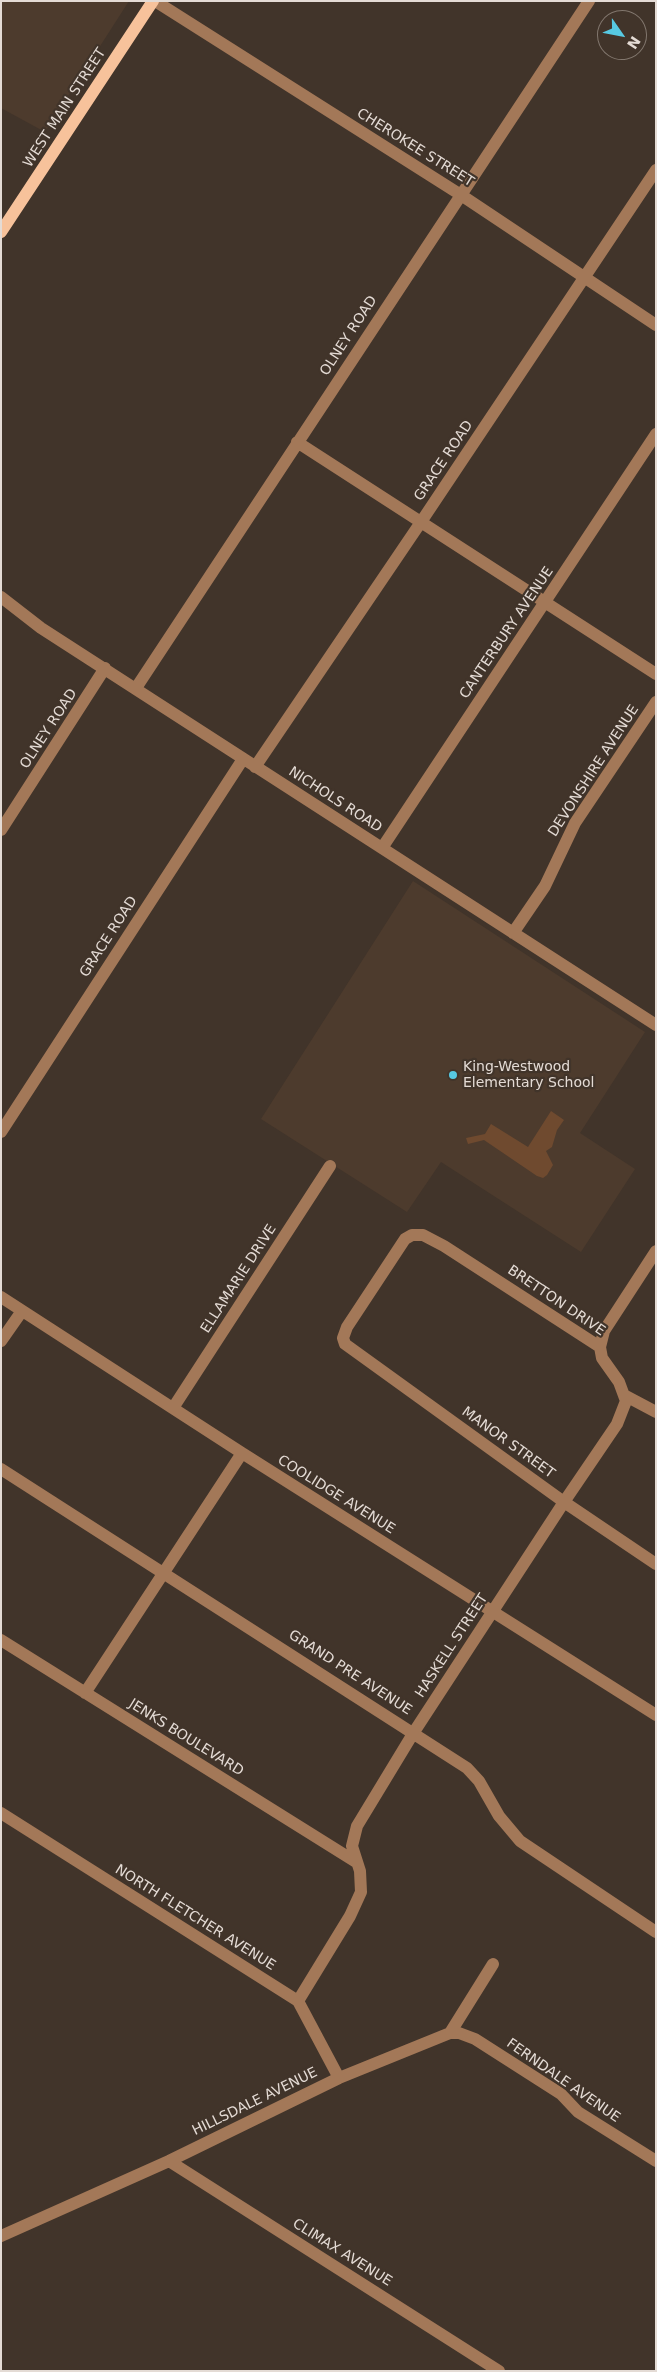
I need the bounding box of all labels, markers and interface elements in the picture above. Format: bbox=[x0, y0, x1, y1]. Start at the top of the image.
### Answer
north arrow bbox=[597, 10, 647, 60]
text: N bbox=[624, 33, 644, 52]
street label: WEST MAIN STREET bbox=[20, 45, 110, 171]
street label: CHEROKEE STREET bbox=[353, 105, 477, 191]
street label: OLNEY ROAD bbox=[317, 293, 381, 379]
street label: GRACE ROAD bbox=[411, 418, 477, 504]
street label: CANTERBURY AVENUE bbox=[457, 564, 557, 702]
street label: OLNEY ROAD bbox=[17, 686, 81, 772]
street label: DEVONSHIRE AVENUE bbox=[545, 702, 643, 840]
street label: NICHOLS ROAD bbox=[285, 764, 385, 836]
street label: GRACE ROAD bbox=[77, 893, 141, 981]
place label: King-Westwood Elementary School bbox=[463, 1059, 595, 1092]
marker: King-Westwood Elementary School bbox=[447, 1069, 459, 1081]
street label: ELLAMARIE DRIVE bbox=[198, 1221, 280, 1337]
street label: BRETTON DRIVE bbox=[504, 1262, 608, 1340]
street label: MANOR STREET bbox=[458, 1404, 558, 1482]
street label: COOLIDGE AVENUE bbox=[274, 1452, 398, 1538]
street label: HASKELL STREET bbox=[412, 1591, 492, 1701]
street label: GRAND PRE AVENUE bbox=[285, 1627, 415, 1719]
street label: JENKS BOULEVARD bbox=[126, 1696, 246, 1780]
street label: NORTH FLETCHER AVENUE bbox=[112, 1862, 278, 1974]
street label: FERNDALE AVENUE bbox=[503, 2035, 623, 2127]
street label: HILLSDALE AVENUE bbox=[190, 2064, 320, 2140]
street label: CLIMAX AVENUE bbox=[289, 2216, 395, 2290]

